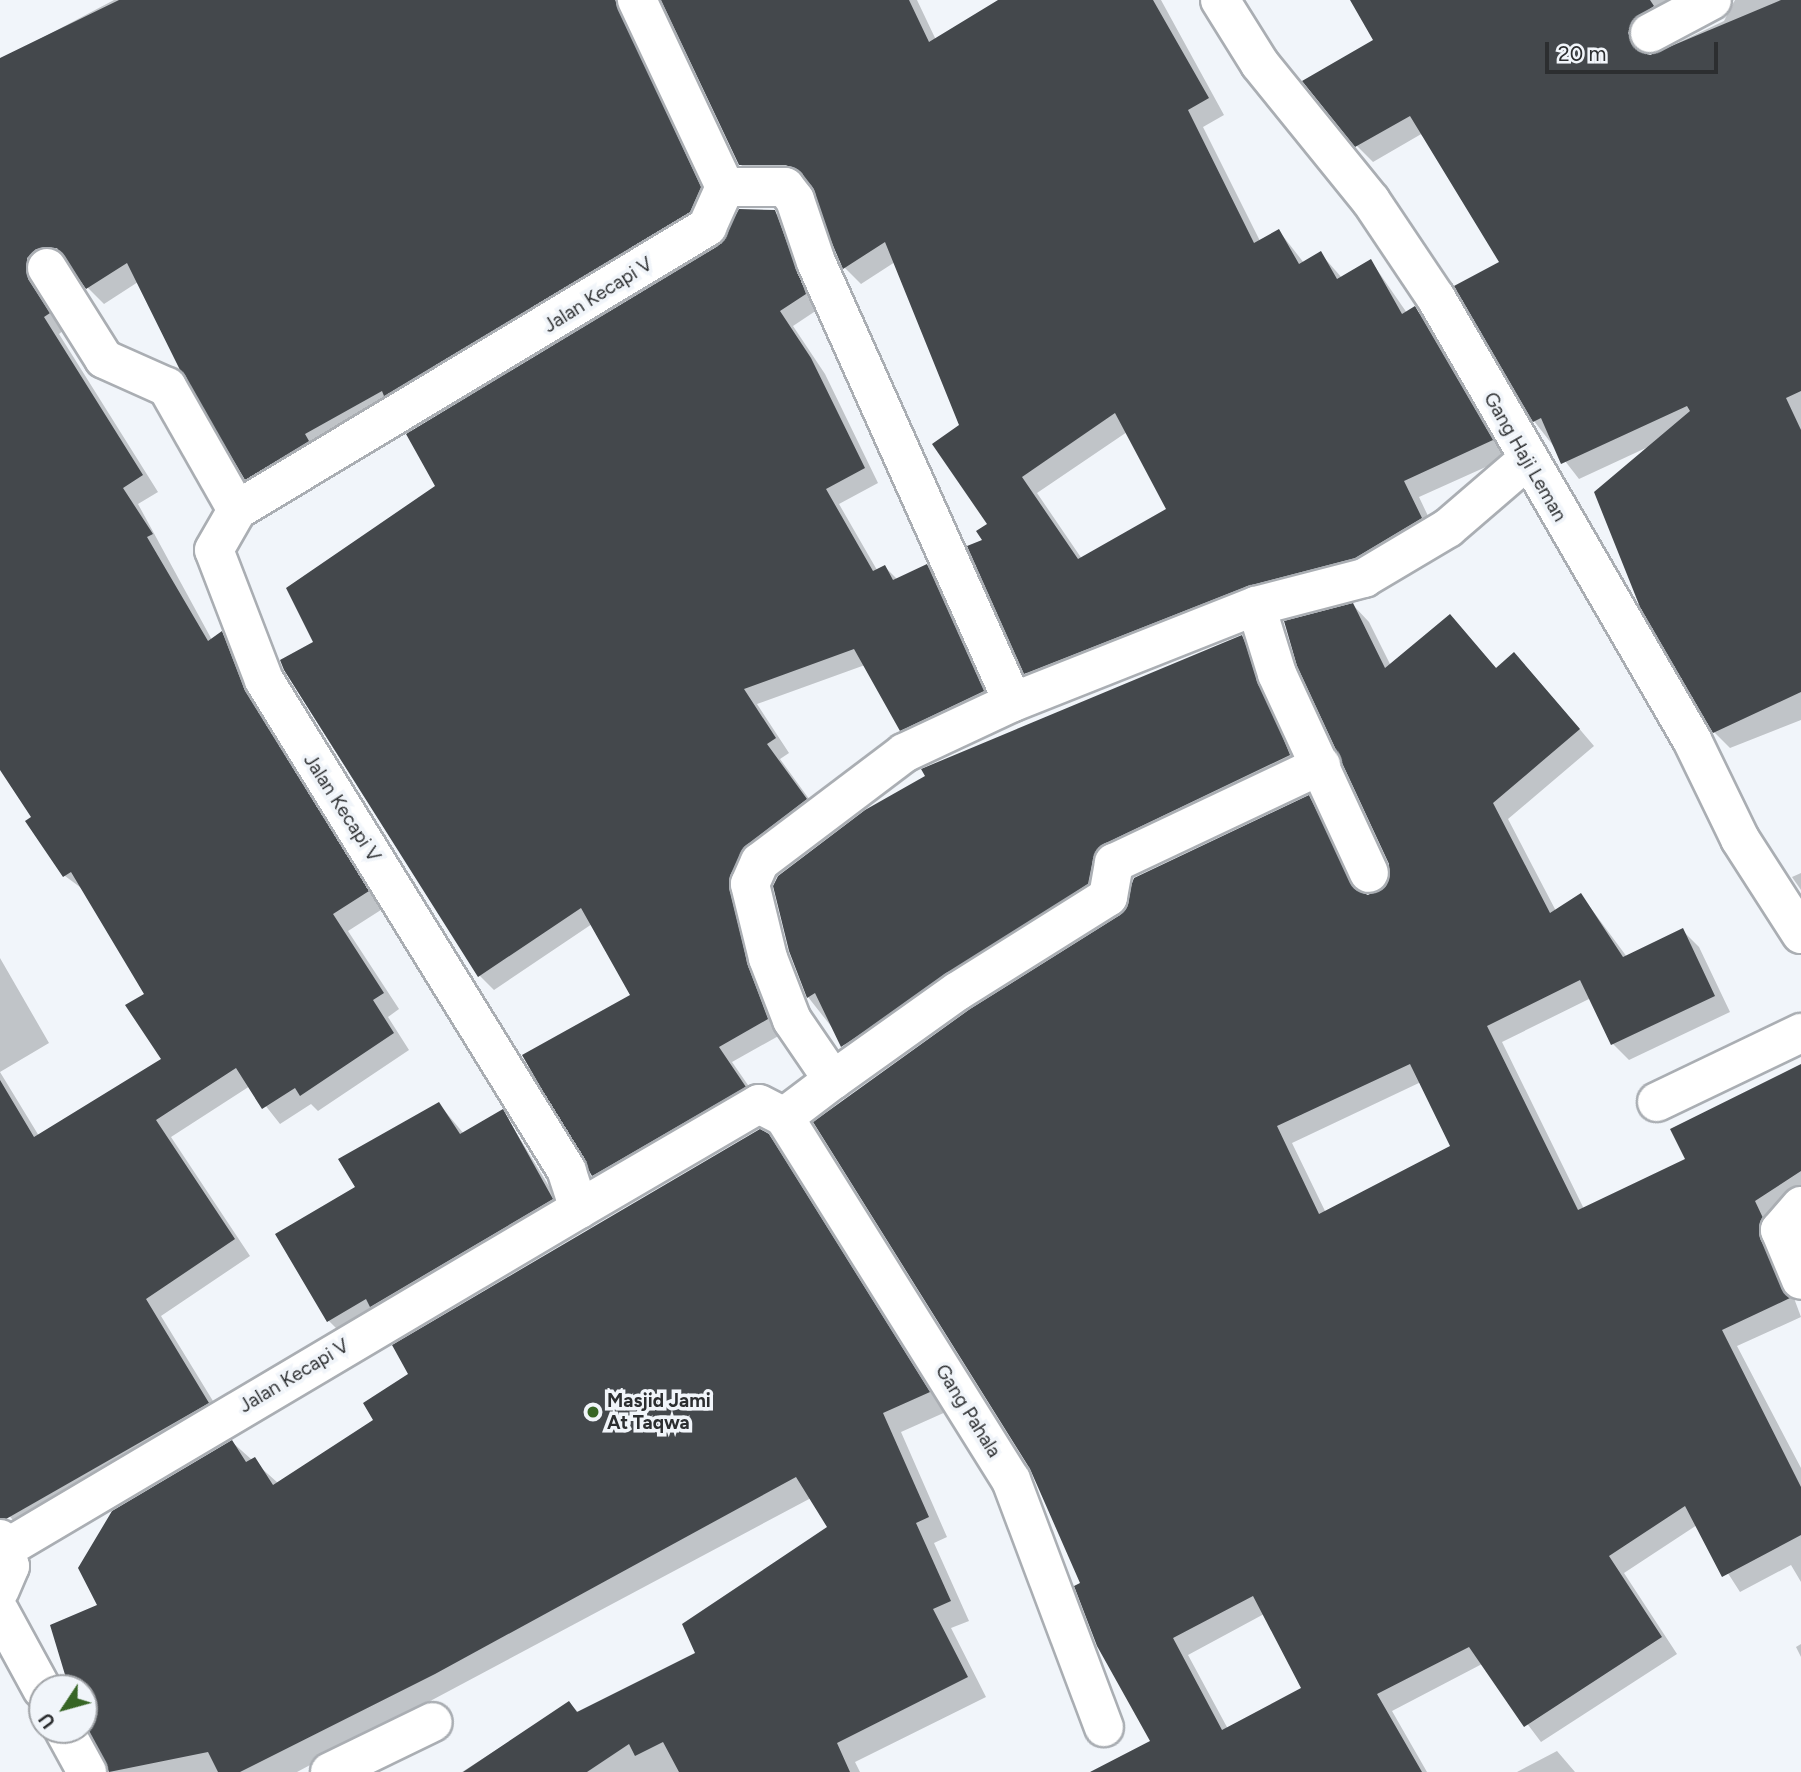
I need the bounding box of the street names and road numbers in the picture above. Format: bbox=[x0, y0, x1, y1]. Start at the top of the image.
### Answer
street label: Jalan Kecapi V bbox=[539, 253, 657, 337]
street label: Gang Haji Leman bbox=[1479, 388, 1571, 526]
street label: Jalan Kecapi V bbox=[299, 750, 385, 866]
street label: Jalan Kecapi V bbox=[235, 1334, 353, 1418]
street label: Gang Pahala bbox=[930, 1360, 1006, 1462]

